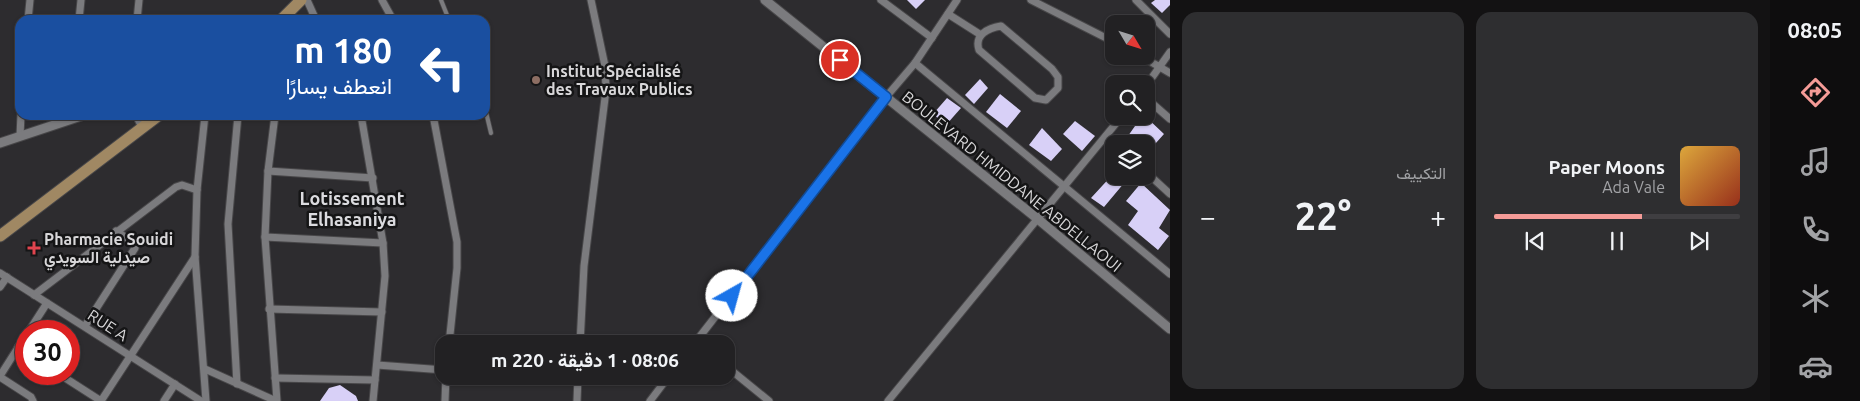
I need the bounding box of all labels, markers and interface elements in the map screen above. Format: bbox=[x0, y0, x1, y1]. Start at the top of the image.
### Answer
north arrow bbox=[1105, 15, 1155, 65]
map controls bbox=[1105, 15, 1155, 185]
text: 08:05 bbox=[1787, 17, 1843, 42]
text: 180 m bbox=[294, 30, 392, 70]
icon: left bbox=[410, 35, 475, 100]
pin bbox=[819, 39, 861, 81]
icon: arrive bbox=[826, 46, 854, 74]
place label: Institut Spécialisé des Travaux Publics bbox=[546, 62, 692, 98]
text: انعطف يسارًا bbox=[285, 73, 392, 98]
marker: Institut Spécialisé des Travaux Publics bbox=[530, 74, 542, 86]
button: search bbox=[1105, 75, 1155, 125]
icon: directions bbox=[1798, 75, 1833, 110]
street label: BOULEVARD HMIDDANE ABDELLAOUI bbox=[899, 87, 1125, 275]
button: layers bbox=[1105, 135, 1155, 185]
icon: music bbox=[1798, 144, 1833, 179]
text: Paper Moons bbox=[1548, 156, 1665, 178]
text: التكييف bbox=[1396, 164, 1446, 182]
text: Ada Vale bbox=[1602, 178, 1665, 196]
district label: Lotissement Elhasaniya bbox=[299, 188, 405, 229]
text: 22° bbox=[1295, 195, 1351, 237]
text: − bbox=[1200, 201, 1216, 232]
text: + bbox=[1430, 201, 1446, 232]
icon: phone bbox=[1798, 212, 1833, 247]
icon: previous bbox=[1521, 227, 1549, 255]
icon: pause bbox=[1603, 227, 1631, 255]
icon: next bbox=[1685, 227, 1713, 255]
place label: Pharmacie Souidi صيدلية السويدي bbox=[44, 230, 173, 271]
marker: Pharmacie Souidi صيدلية السويدي bbox=[28, 242, 40, 254]
position arrow bbox=[705, 269, 757, 321]
icon: climate bbox=[1798, 281, 1833, 316]
street label: RUE A bbox=[85, 305, 132, 345]
speed limit sign: 30 bbox=[15, 320, 80, 385]
text: 08:06 · 1 دقيقة · 220 m bbox=[491, 349, 679, 371]
icon: car bbox=[1798, 349, 1833, 384]

